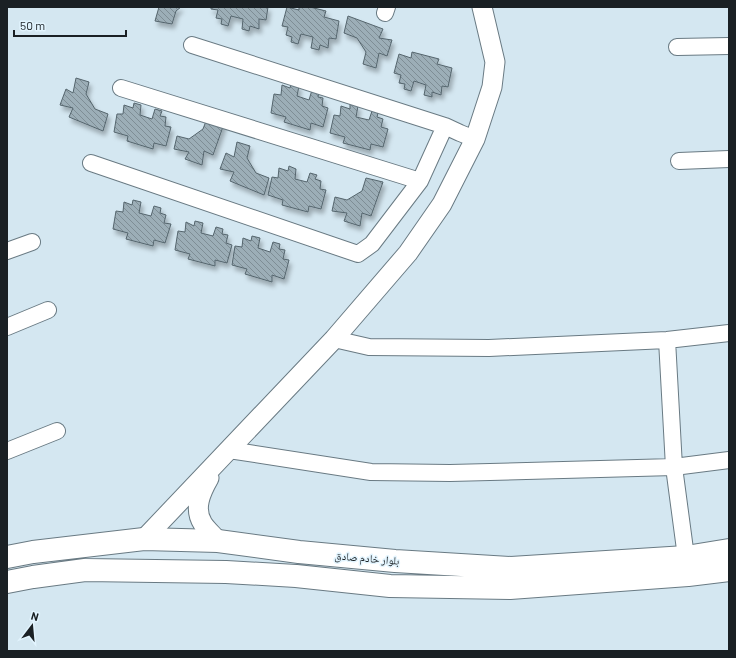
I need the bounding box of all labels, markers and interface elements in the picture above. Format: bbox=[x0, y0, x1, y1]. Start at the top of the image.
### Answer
scale bar bbox=[14, 12, 126, 38]
text: 50 m bbox=[20, 18, 45, 32]
street label: بلوار خادم صادق bbox=[334, 548, 400, 568]
north arrow bbox=[12, 606, 52, 646]
text: N bbox=[30, 609, 40, 623]

